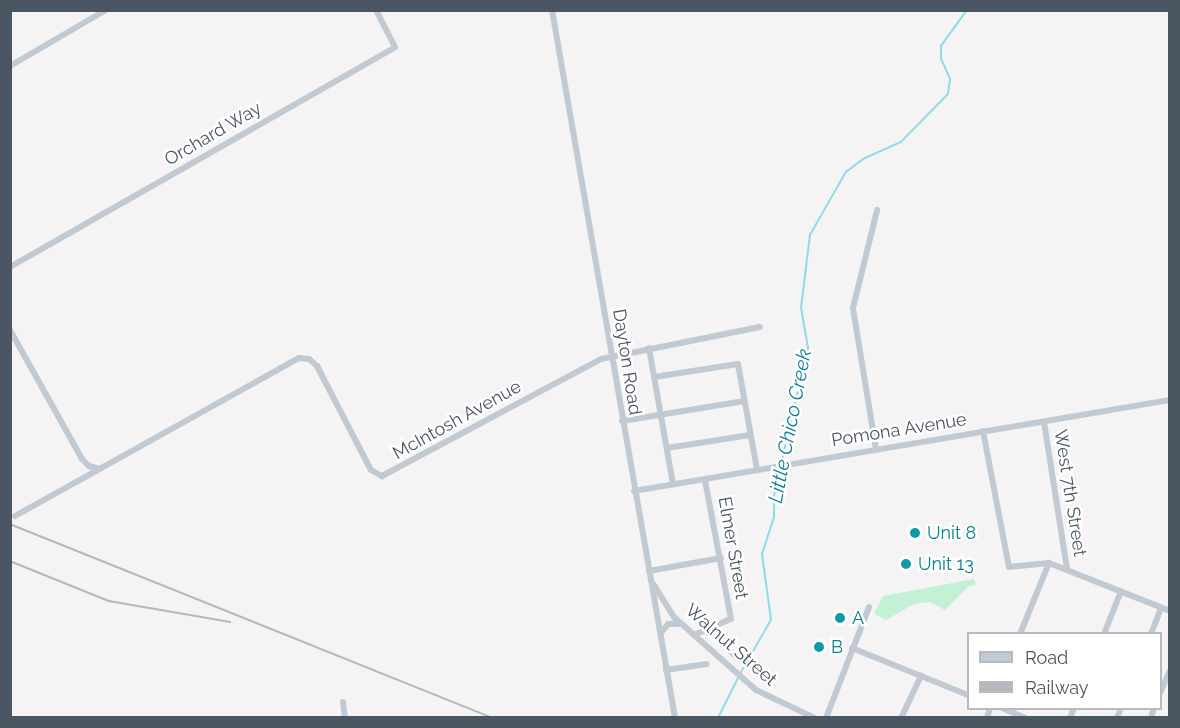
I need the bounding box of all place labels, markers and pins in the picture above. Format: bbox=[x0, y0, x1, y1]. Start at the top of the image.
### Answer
place label: Unit 8 bbox=[927, 522, 976, 544]
marker: Unit 8 bbox=[908, 526, 922, 540]
place label: Unit 13 bbox=[918, 553, 974, 575]
marker: Unit 13 bbox=[899, 557, 913, 571]
place label: A bbox=[852, 607, 864, 629]
marker: A bbox=[833, 611, 847, 625]
place label: B bbox=[831, 636, 843, 658]
marker: B bbox=[812, 640, 826, 654]

